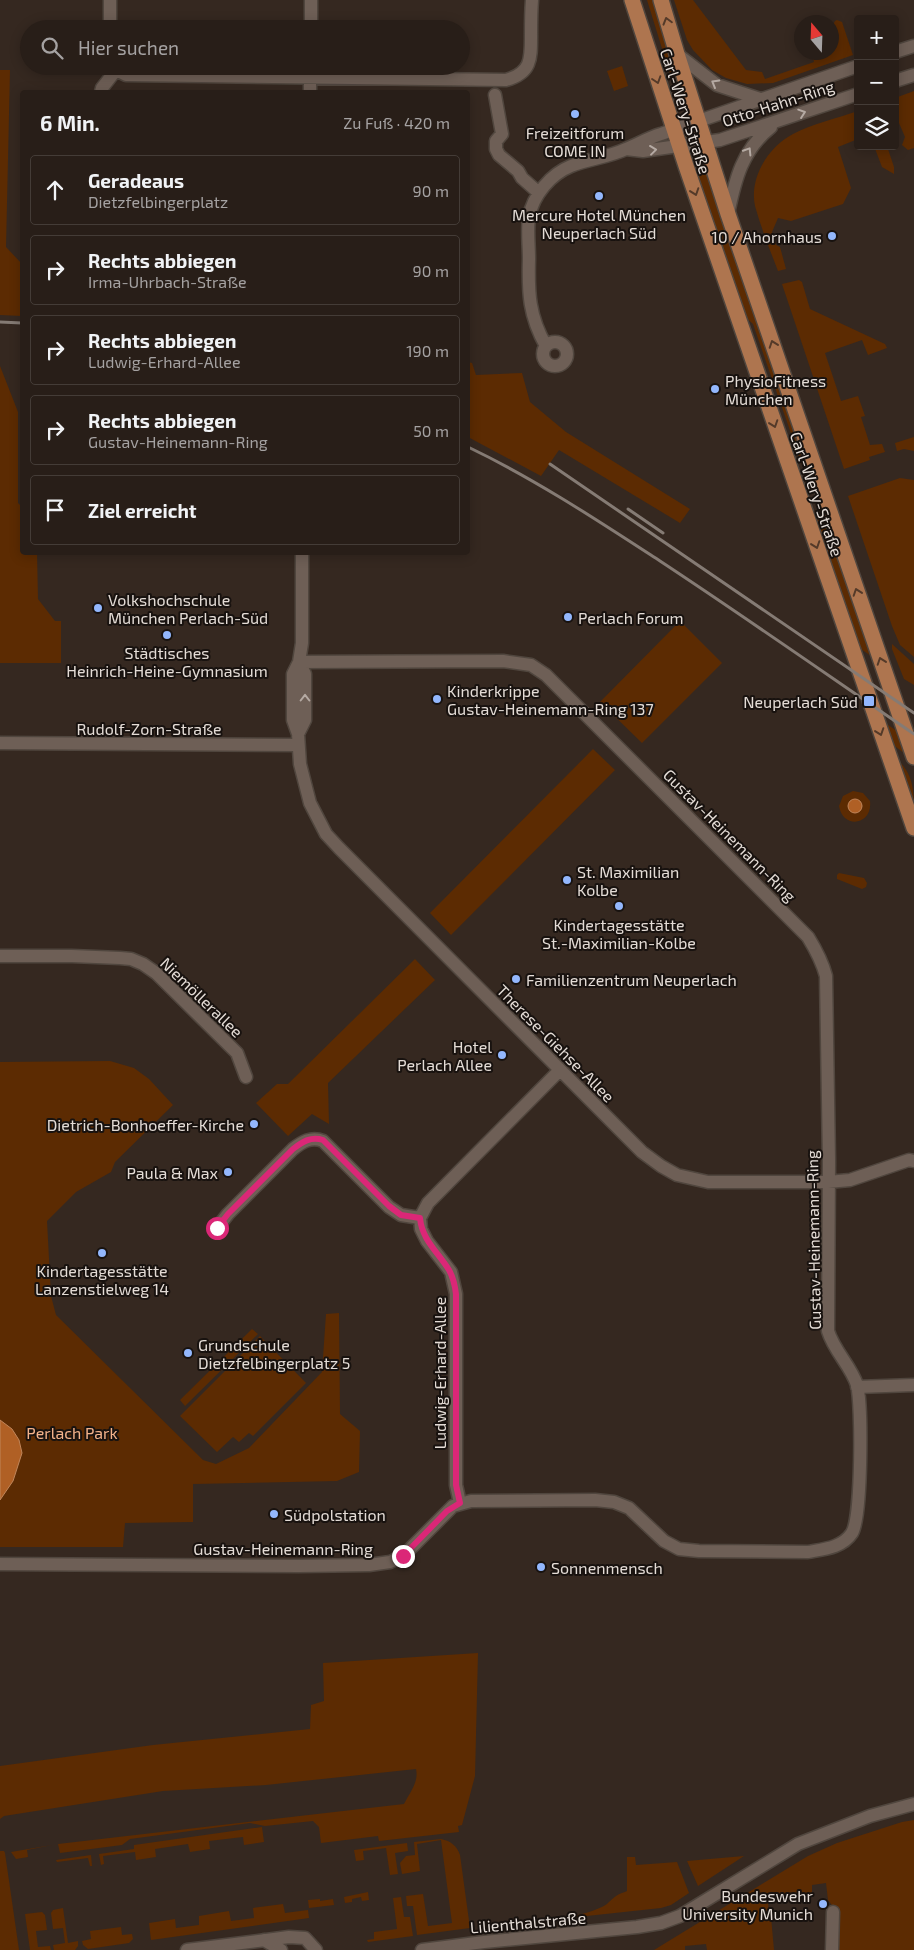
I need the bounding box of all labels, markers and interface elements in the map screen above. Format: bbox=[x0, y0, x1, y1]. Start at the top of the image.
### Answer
north arrow bbox=[794, 15, 839, 60]
map controls bbox=[854, 15, 899, 150]
button: + bbox=[854, 15, 899, 60]
one-way arrow bbox=[663, 17, 673, 25]
search box bbox=[20, 20, 470, 75]
icon: search bbox=[38, 34, 66, 62]
text: Hier suchen bbox=[78, 36, 179, 59]
street label: Carl-Wery-Straße bbox=[657, 46, 715, 176]
button: − bbox=[854, 60, 899, 105]
one-way arrow bbox=[652, 75, 662, 84]
street label: Otto-Hahn-Ring bbox=[720, 76, 836, 130]
one-way arrow bbox=[711, 79, 720, 89]
button: layers bbox=[854, 105, 899, 150]
marker: Freizeitforum COME IN bbox=[569, 108, 581, 120]
one-way arrow bbox=[798, 109, 806, 119]
text: 6 Min. bbox=[40, 110, 100, 135]
text: Zu Fuß · 420 m bbox=[343, 113, 450, 132]
place label: Freizeitforum COME IN bbox=[526, 123, 624, 160]
one-way arrow bbox=[648, 145, 657, 155]
one-way arrow bbox=[742, 148, 751, 157]
text: Geradeaus bbox=[88, 169, 184, 192]
icon: ahead bbox=[41, 176, 69, 204]
text: 90 m bbox=[413, 181, 449, 200]
one-way arrow bbox=[689, 187, 699, 196]
marker: Mercure Hotel München Neuperlach Süd bbox=[593, 190, 605, 202]
text: Dietzfelbingerplatz bbox=[88, 192, 228, 211]
place label: Mercure Hotel München Neuperlach Süd bbox=[512, 205, 686, 242]
place label: 10 / Ahornhaus bbox=[712, 227, 822, 246]
marker: 10 / Ahornhaus bbox=[826, 230, 838, 242]
text: Rechts abbiegen bbox=[88, 249, 236, 272]
icon: right bbox=[41, 256, 69, 284]
text: 90 m bbox=[413, 261, 449, 280]
text: Irma-Uhrbach-Straße bbox=[88, 272, 247, 291]
text: Rechts abbiegen bbox=[88, 329, 236, 352]
icon: right bbox=[41, 336, 69, 364]
text: 190 m bbox=[406, 341, 449, 360]
one-way arrow bbox=[769, 341, 779, 349]
text: Ludwig-Erhard-Allee bbox=[88, 352, 240, 371]
place label: PhysioFitness München bbox=[725, 371, 826, 408]
marker: PhysioFitness München bbox=[709, 383, 721, 395]
text: Rechts abbiegen bbox=[88, 409, 236, 432]
icon: right bbox=[41, 416, 69, 444]
one-way arrow bbox=[769, 419, 779, 428]
text: 50 m bbox=[413, 421, 449, 440]
street label: Carl-Wery-Straße bbox=[787, 429, 847, 559]
text: Gustav-Heinemann-Ring bbox=[88, 432, 268, 451]
icon: arrive bbox=[41, 496, 69, 524]
text: Ziel erreicht bbox=[88, 499, 197, 522]
one-way arrow bbox=[810, 541, 820, 549]
one-way arrow bbox=[853, 588, 863, 597]
place label: Volkshochschule München Perlach-Süd bbox=[108, 590, 268, 627]
marker: Volkshochschule München Perlach-Süd bbox=[92, 602, 104, 614]
place label: Perlach Forum bbox=[578, 608, 684, 627]
marker: Perlach Forum bbox=[562, 611, 574, 623]
marker: Städtisches Heinrich-Heine-Gymnasium bbox=[161, 629, 173, 641]
place label: Städtisches Heinrich-Heine-Gymnasium bbox=[66, 643, 268, 680]
one-way arrow bbox=[877, 658, 887, 666]
place label: Kinderkrippe Gustav-Heinemann-Ring 137 bbox=[447, 681, 654, 718]
place label: Neuperlach Süd bbox=[743, 692, 858, 711]
marker: Kinderkrippe Gustav-Heinemann-Ring 137 bbox=[431, 693, 443, 705]
one-way arrow bbox=[300, 694, 310, 702]
marker: Neuperlach Süd bbox=[862, 694, 876, 708]
street label: Rudolf-Zorn-Straße bbox=[76, 719, 222, 738]
one-way arrow bbox=[874, 727, 884, 736]
street label: Gustav-Heinemann-Ring bbox=[660, 765, 800, 905]
place label: St. Maximilian Kolbe bbox=[577, 862, 679, 899]
marker: St. Maximilian Kolbe bbox=[561, 874, 573, 886]
marker: Kindertagesstätte St.-Maximilian-Kolbe bbox=[613, 900, 625, 912]
place label: Kindertagesstätte St.-Maximilian-Kolbe bbox=[542, 915, 696, 952]
street label: Niemöllerallee bbox=[157, 953, 247, 1041]
place label: Familienzentrum Neuperlach bbox=[526, 970, 737, 989]
marker: Familienzentrum Neuperlach bbox=[510, 973, 522, 985]
street label: Therese-Giehse-Allee bbox=[493, 980, 619, 1106]
place label: Hotel Perlach Allee bbox=[397, 1037, 492, 1074]
marker: Hotel Perlach Allee bbox=[496, 1049, 508, 1061]
place label: Dietrich-Bonhoeffer-Kirche bbox=[47, 1115, 244, 1134]
marker: Dietrich-Bonhoeffer-Kirche bbox=[248, 1118, 260, 1130]
street label: Gustav-Heinemann-Ring bbox=[802, 1150, 824, 1330]
place label: Paula & Max bbox=[126, 1163, 219, 1182]
marker: Paula & Max bbox=[222, 1166, 234, 1178]
route start bbox=[206, 1217, 229, 1240]
marker: Kindertagesstätte Lanzenstielweg 14 bbox=[96, 1247, 108, 1259]
place label: Kindertagesstätte Lanzenstielweg 14 bbox=[35, 1261, 169, 1298]
street label: Ludwig-Erhard-Allee bbox=[430, 1297, 449, 1449]
place label: Grundschule Dietzfelbingerplatz 5 bbox=[198, 1335, 350, 1372]
marker: Grundschule Dietzfelbingerplatz 5 bbox=[182, 1347, 194, 1359]
park label: Perlach Park bbox=[26, 1423, 118, 1442]
place label: Südpolstation bbox=[284, 1505, 386, 1524]
marker: Südpolstation bbox=[268, 1508, 280, 1520]
street label: Gustav-Heinemann-Ring bbox=[193, 1539, 373, 1558]
route end bbox=[392, 1545, 415, 1568]
place label: Sonnenmensch bbox=[551, 1558, 663, 1577]
marker: Sonnenmensch bbox=[535, 1561, 547, 1573]
place label: Bundeswehr University Munich bbox=[682, 1886, 814, 1923]
marker: Bundeswehr University Munich bbox=[817, 1898, 829, 1910]
street label: Lilienthalstraße bbox=[469, 1907, 587, 1937]

